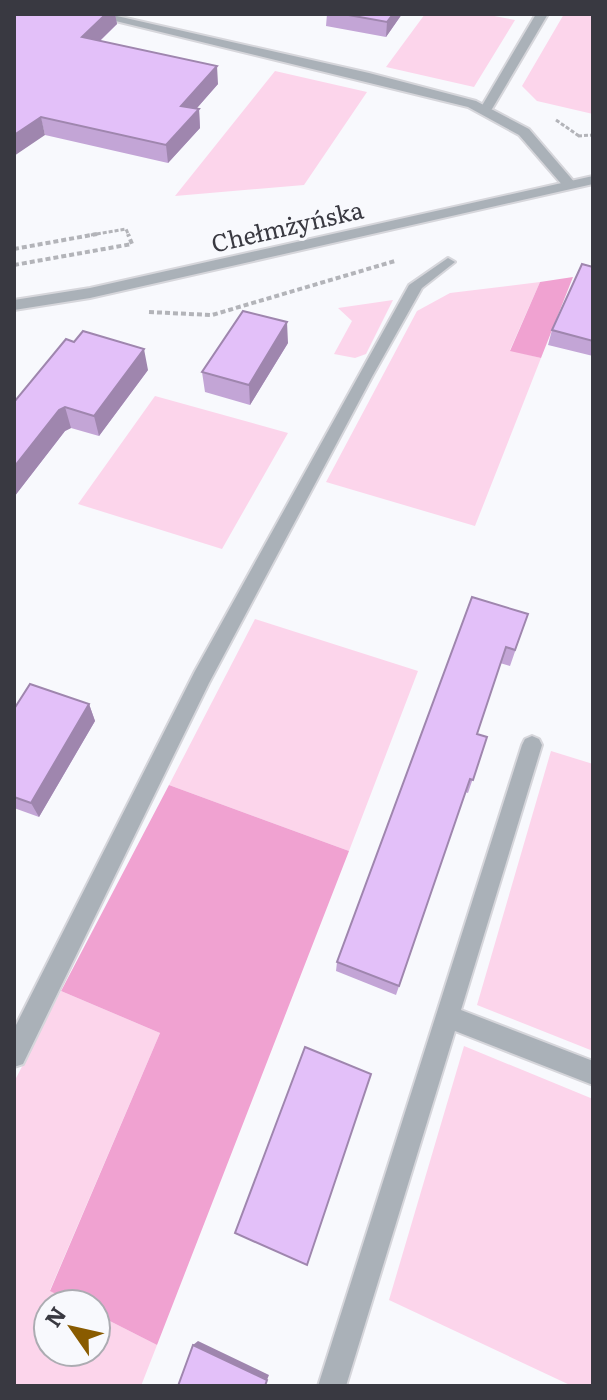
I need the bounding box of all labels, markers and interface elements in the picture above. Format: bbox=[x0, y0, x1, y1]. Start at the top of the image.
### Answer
street label: Chełmżyńska bbox=[207, 190, 367, 259]
north arrow bbox=[32, 1288, 112, 1368]
text: N bbox=[35, 1299, 73, 1333]

